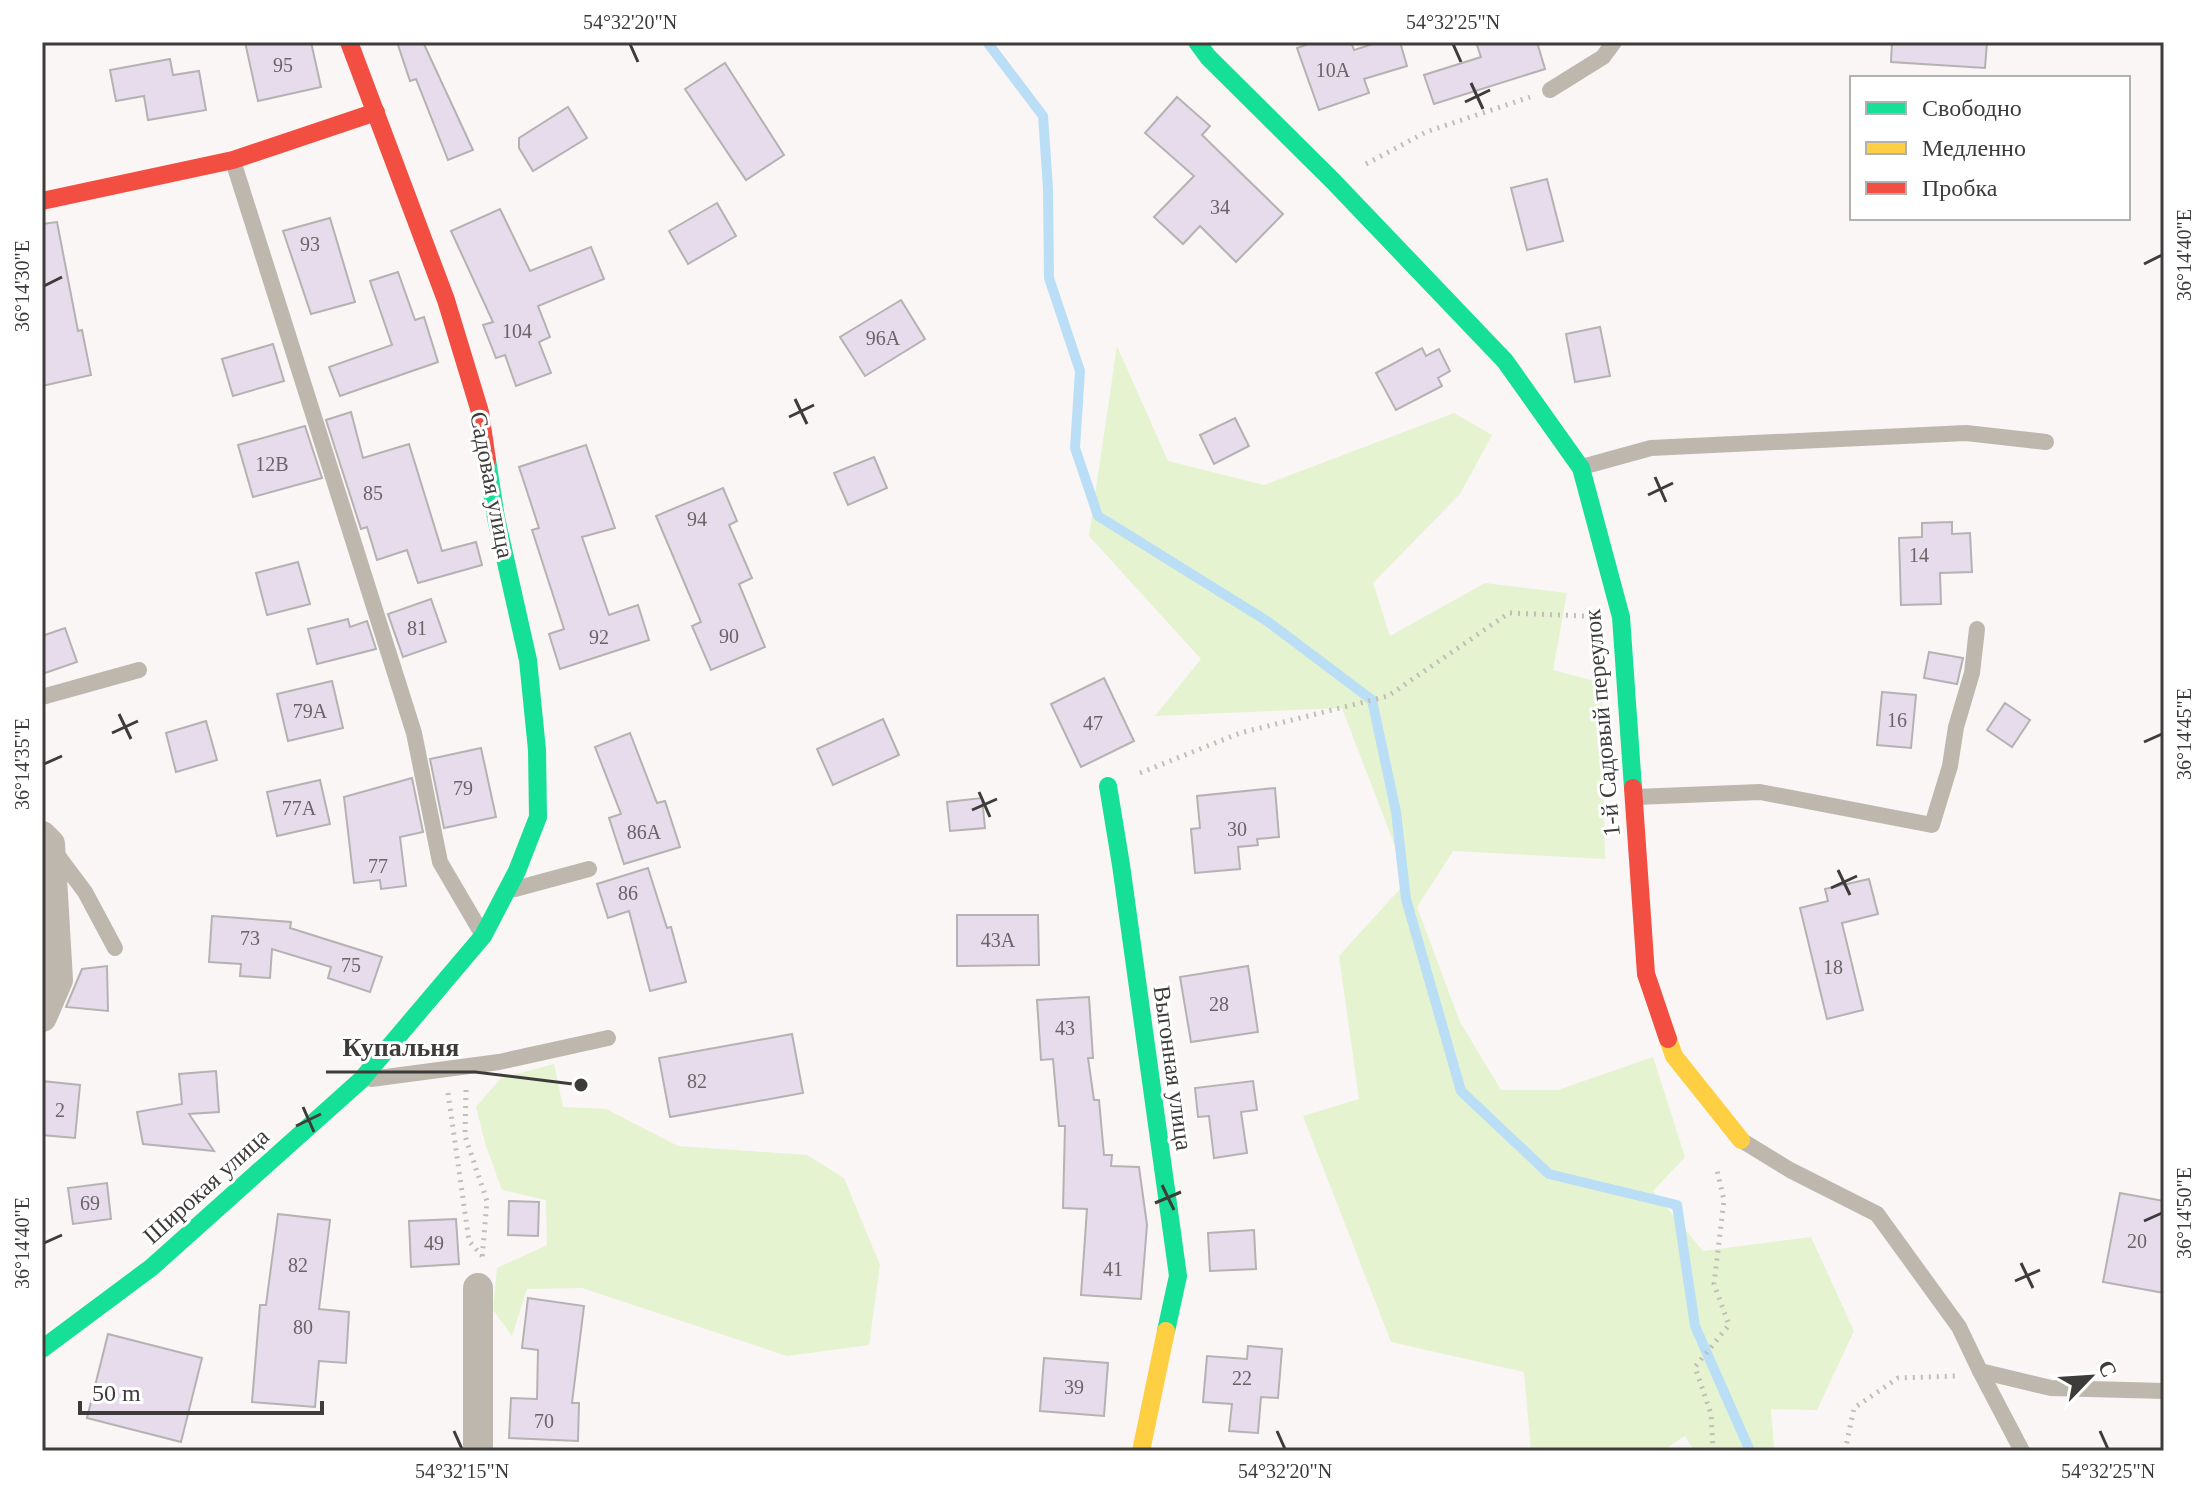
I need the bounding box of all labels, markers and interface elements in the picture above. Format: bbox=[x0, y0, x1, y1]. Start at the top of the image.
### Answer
text: 54°32'20"N bbox=[583, 11, 677, 33]
text: 54°32'25"N bbox=[1406, 11, 1500, 33]
house number: 95 bbox=[273, 54, 293, 76]
house number: 10А bbox=[1316, 59, 1351, 81]
legend bbox=[1850, 76, 2130, 220]
text: Свободно bbox=[1922, 95, 2022, 121]
text: Медленно bbox=[1922, 135, 2026, 161]
text: Пробка bbox=[1922, 175, 1998, 201]
house number: 34 bbox=[1210, 196, 1230, 218]
text: 36°14'40"E bbox=[2173, 209, 2195, 301]
house number: 93 bbox=[300, 233, 320, 255]
text: 36°14'30"E bbox=[11, 240, 33, 332]
house number: 104 bbox=[502, 320, 532, 342]
house number: 96А bbox=[866, 327, 901, 349]
street label: Садовая улица bbox=[465, 409, 519, 561]
house number: 12В bbox=[255, 453, 289, 475]
house number: 85 bbox=[363, 482, 383, 504]
house number: 94 bbox=[687, 508, 707, 530]
house number: 14 bbox=[1909, 544, 1929, 566]
street label: 1-й Садовый переулок bbox=[1579, 608, 1625, 838]
house number: 81 bbox=[407, 617, 427, 639]
house number: 90 bbox=[719, 625, 739, 647]
house number: 92 bbox=[589, 626, 609, 648]
text: 36°14'45"E bbox=[2173, 688, 2195, 780]
house number: 79А bbox=[293, 700, 328, 722]
house number: 16 bbox=[1887, 709, 1907, 731]
house number: 47 bbox=[1083, 712, 1103, 734]
text: 36°14'35"E bbox=[11, 718, 33, 810]
house number: 79 bbox=[453, 777, 473, 799]
house number: 77А bbox=[282, 797, 317, 819]
house number: 30 bbox=[1227, 818, 1247, 840]
house number: 86А bbox=[627, 821, 662, 843]
house number: 77 bbox=[368, 855, 388, 877]
house number: 86 bbox=[618, 882, 638, 904]
house number: 73 bbox=[240, 927, 260, 949]
house number: 43А bbox=[981, 929, 1016, 951]
house number: 75 bbox=[341, 954, 361, 976]
house number: 18 bbox=[1823, 956, 1843, 978]
street label: Выгонная улица bbox=[1149, 984, 1197, 1152]
house number: 28 bbox=[1209, 993, 1229, 1015]
house number: 43 bbox=[1055, 1017, 1075, 1039]
callout: Купальня bbox=[326, 1022, 475, 1072]
text: Купальня bbox=[343, 1033, 459, 1062]
house number: 82 bbox=[687, 1070, 707, 1092]
house number: 2 bbox=[55, 1099, 65, 1121]
street label: Широкая улица bbox=[138, 1123, 274, 1249]
text: 36°14'50"E bbox=[2173, 1167, 2195, 1259]
house number: 69 bbox=[80, 1192, 100, 1214]
text: 36°14'40"E bbox=[11, 1197, 33, 1289]
house number: 20 bbox=[2127, 1230, 2147, 1252]
house number: 49 bbox=[424, 1232, 444, 1254]
house number: 82 bbox=[288, 1254, 308, 1276]
house number: 41 bbox=[1103, 1258, 1123, 1280]
house number: 80 bbox=[293, 1316, 313, 1338]
north arrow bbox=[2050, 1337, 2130, 1417]
text: С bbox=[2093, 1356, 2122, 1381]
scale bar bbox=[80, 1365, 322, 1415]
house number: 22 bbox=[1232, 1367, 1252, 1389]
house number: 39 bbox=[1064, 1376, 1084, 1398]
text: 50 m bbox=[92, 1380, 141, 1406]
house number: 70 bbox=[534, 1410, 554, 1432]
text: 54°32'15"N bbox=[415, 1460, 509, 1482]
text: 54°32'20"N bbox=[1238, 1460, 1332, 1482]
text: 54°32'25"N bbox=[2061, 1460, 2155, 1482]

